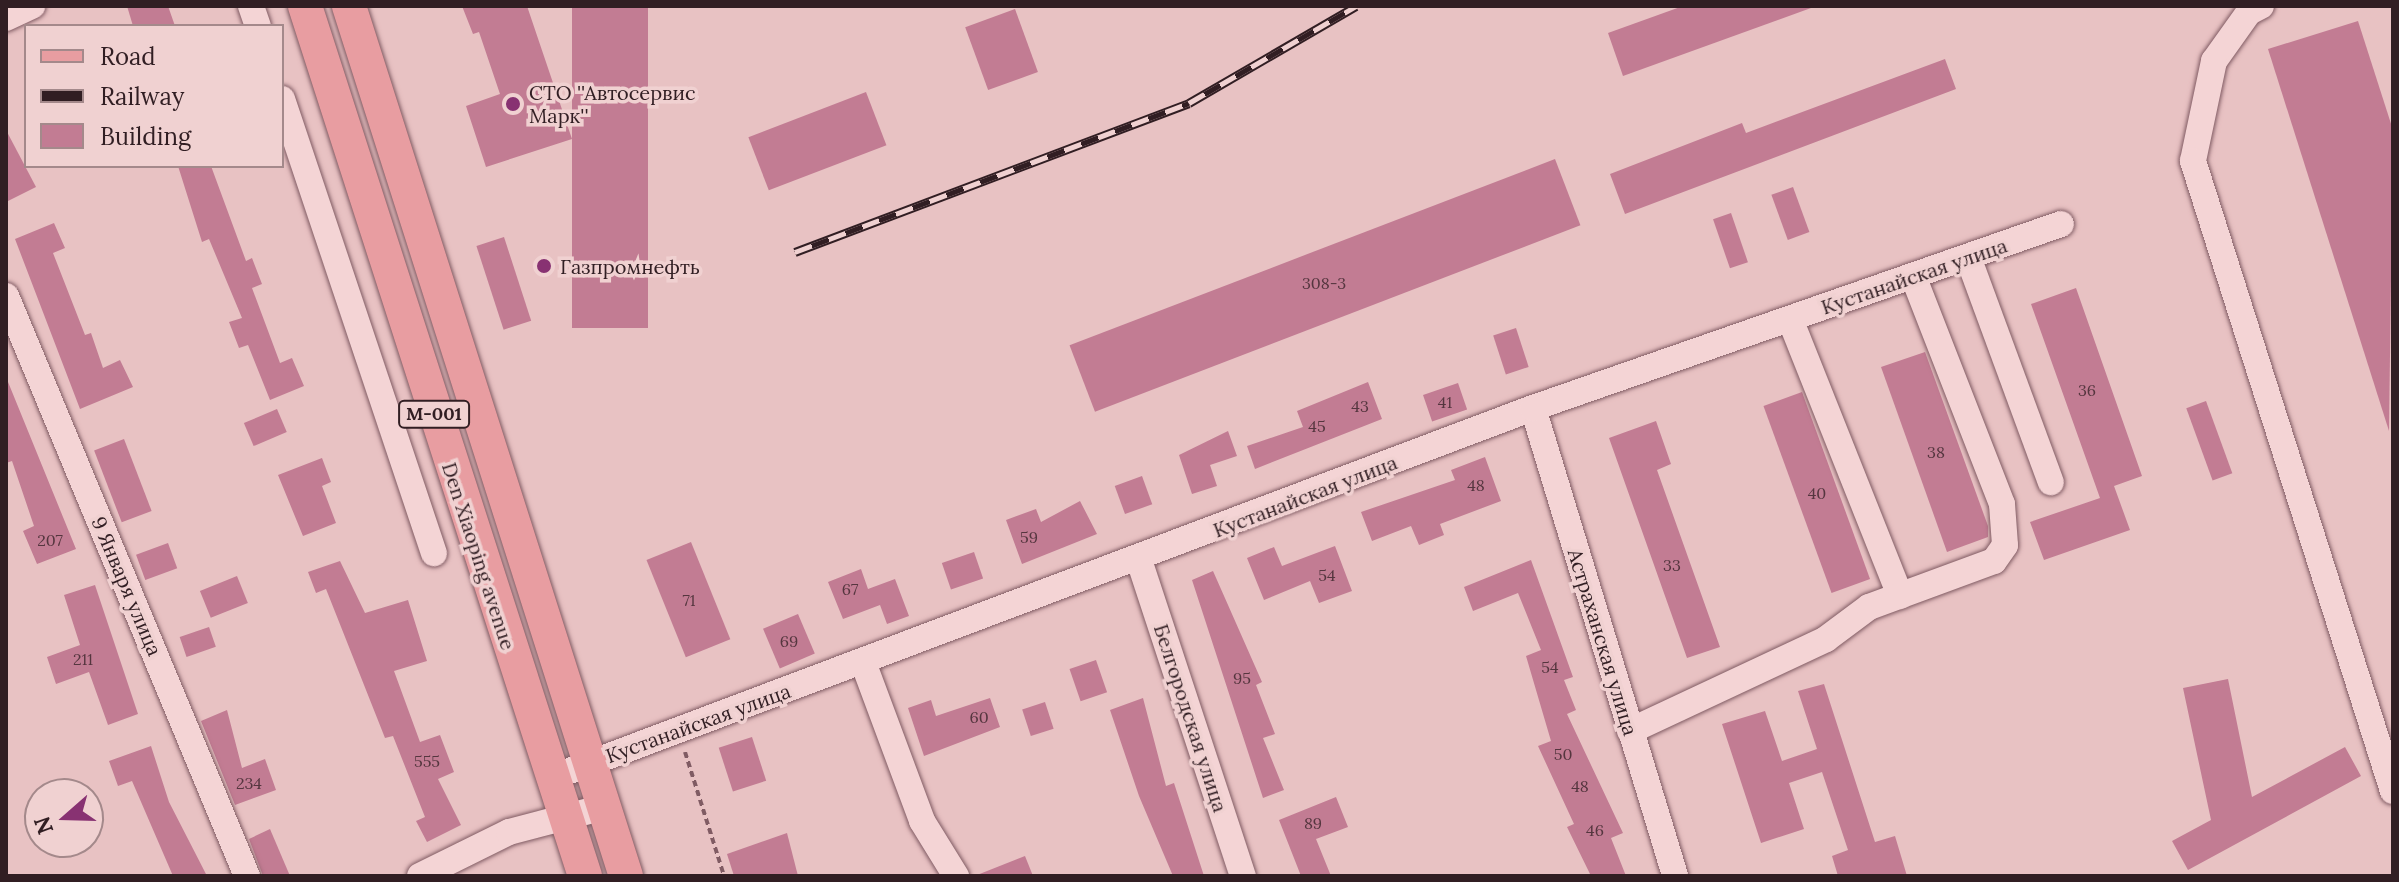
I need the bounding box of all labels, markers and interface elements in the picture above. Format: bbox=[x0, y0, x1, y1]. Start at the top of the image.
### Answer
legend bbox=[24, 24, 284, 168]
text: Road bbox=[100, 41, 156, 72]
place label: СТО ''Автосервис Марк'' bbox=[529, 80, 696, 127]
text: Railway bbox=[100, 81, 184, 112]
marker: СТО ''Автосервис Марк'' bbox=[504, 95, 522, 113]
text: Building bbox=[100, 121, 191, 152]
street label: Кустанайская улица bbox=[1818, 233, 2010, 319]
place label: Газпромнефть bbox=[560, 254, 700, 278]
marker: Газпромнефть bbox=[535, 257, 553, 275]
house number: 308-3 bbox=[1302, 273, 1346, 293]
house number: 36 bbox=[2078, 380, 2096, 400]
house number: 41 bbox=[1438, 392, 1452, 412]
house number: 43 bbox=[1351, 396, 1369, 416]
road number: M-001 bbox=[398, 400, 470, 428]
house number: 45 bbox=[1308, 416, 1326, 436]
house number: 38 bbox=[1927, 442, 1945, 462]
street label: Кустанайская улица bbox=[1210, 450, 1400, 542]
street label: Den Xiaoping avenue bbox=[437, 459, 521, 653]
house number: 48 bbox=[1467, 475, 1485, 495]
house number: 40 bbox=[1808, 483, 1826, 503]
street label: 9 Января улица bbox=[87, 513, 167, 659]
house number: 59 bbox=[1020, 527, 1038, 547]
house number: 207 bbox=[37, 530, 63, 550]
street label: Астраханская улица bbox=[1563, 546, 1643, 738]
house number: 33 bbox=[1663, 555, 1681, 575]
house number: 54 bbox=[1318, 565, 1336, 585]
house number: 67 bbox=[842, 579, 858, 599]
house number: 71 bbox=[682, 590, 696, 610]
street label: Белгородская улица bbox=[1149, 621, 1233, 815]
house number: 69 bbox=[780, 631, 798, 651]
house number: 211 bbox=[73, 649, 93, 669]
house number: 54 bbox=[1541, 657, 1559, 677]
house number: 95 bbox=[1233, 668, 1251, 688]
street label: Кустанайская улица bbox=[602, 678, 794, 768]
house number: 60 bbox=[969, 707, 989, 727]
house number: 50 bbox=[1554, 744, 1572, 764]
house number: 555 bbox=[414, 751, 440, 771]
house number: 234 bbox=[236, 773, 262, 793]
house number: 48 bbox=[1571, 776, 1589, 796]
north arrow bbox=[24, 778, 104, 858]
text: N bbox=[27, 813, 59, 838]
house number: 89 bbox=[1304, 813, 1322, 833]
house number: 46 bbox=[1586, 820, 1604, 840]

